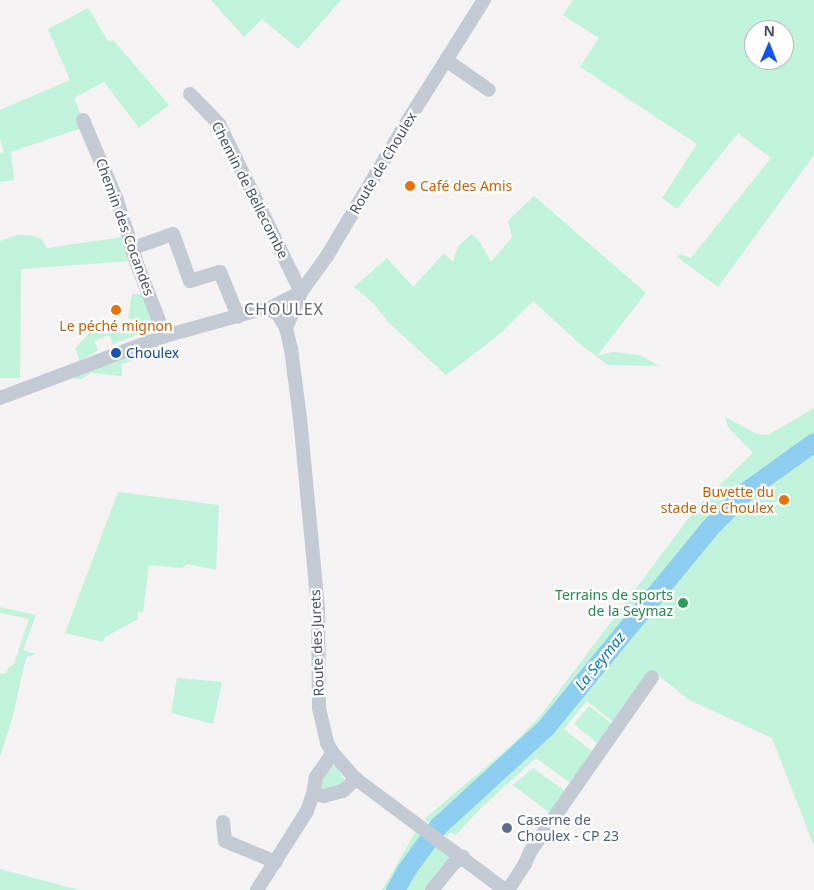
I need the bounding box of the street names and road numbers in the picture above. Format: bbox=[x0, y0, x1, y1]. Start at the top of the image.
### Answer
street label: Route de Choulex bbox=[346, 109, 420, 217]
street label: Chemin de Bellecombe bbox=[208, 119, 292, 261]
street label: Chemin des Cocandes bbox=[92, 156, 158, 298]
street label: Route des Jurets bbox=[307, 589, 327, 697]

